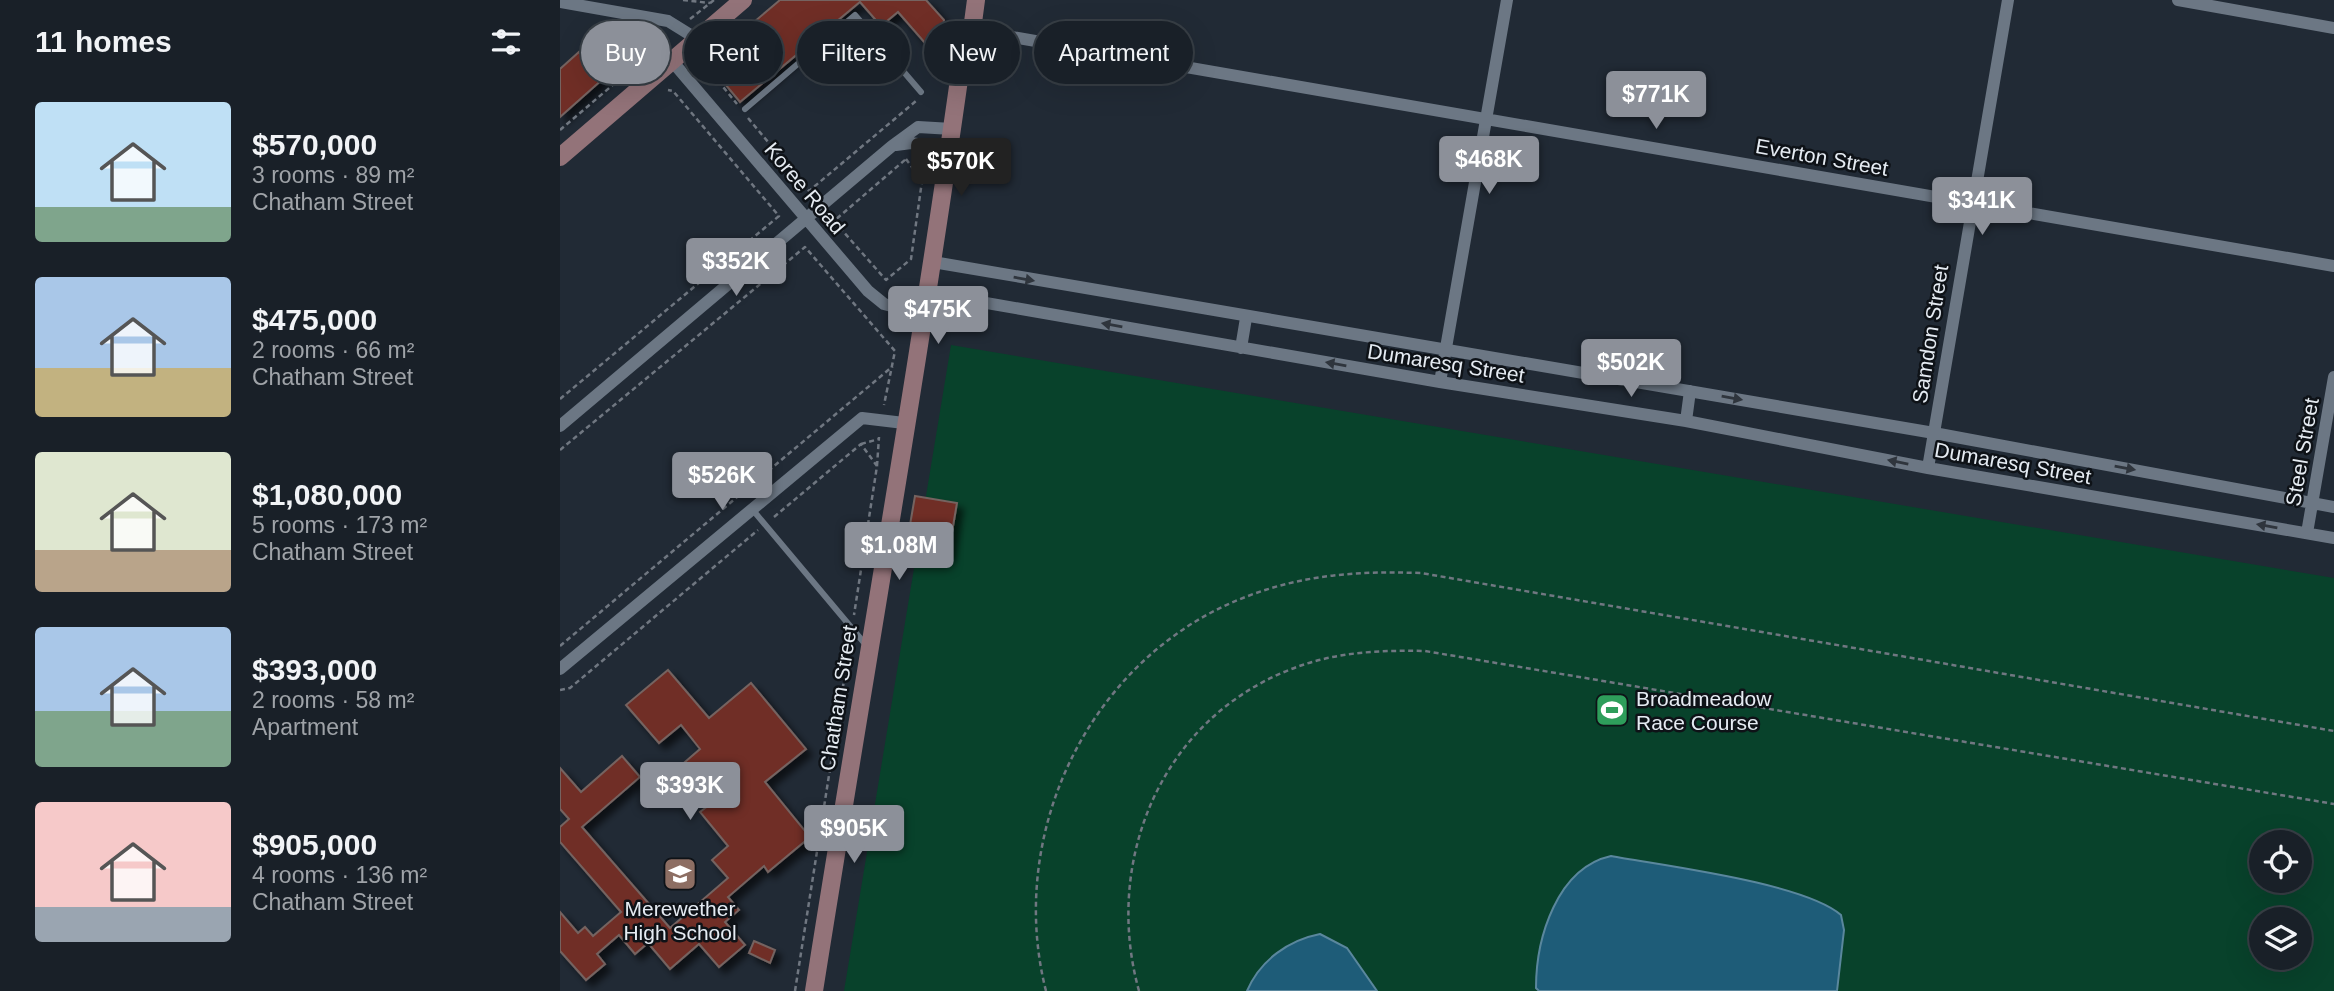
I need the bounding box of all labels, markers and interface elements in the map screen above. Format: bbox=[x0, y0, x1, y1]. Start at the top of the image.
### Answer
chip: Buy bbox=[581, 21, 670, 84]
chip: Rent bbox=[684, 21, 783, 84]
chip: Filters bbox=[797, 21, 910, 84]
chip: New bbox=[924, 21, 1020, 84]
chip: Apartment bbox=[1034, 21, 1193, 84]
icon: filters bbox=[487, 23, 525, 61]
text: 11 homes bbox=[35, 25, 172, 58]
pin: $771K bbox=[1607, 72, 1705, 131]
text: $771K bbox=[1622, 81, 1690, 107]
text: $570,000 bbox=[252, 128, 377, 161]
icon: home bbox=[91, 130, 175, 214]
street label: Everton Street bbox=[1754, 134, 1890, 180]
pin: $468K bbox=[1440, 136, 1538, 196]
street label: Koree Road bbox=[760, 138, 850, 238]
pin: $570K bbox=[912, 138, 1010, 198]
text: $468K bbox=[1455, 146, 1523, 172]
text: $570K bbox=[927, 148, 995, 174]
text: 3 rooms · 89 m² bbox=[252, 162, 414, 188]
pin: $341K bbox=[1933, 177, 2031, 237]
text: $341K bbox=[1948, 187, 2016, 213]
text: Chatham Street bbox=[252, 189, 413, 215]
pin: $352K bbox=[687, 238, 785, 298]
text: $352K bbox=[702, 248, 770, 274]
street label: Samdon Street bbox=[1908, 263, 1952, 405]
one-way arrow bbox=[1014, 273, 1036, 284]
pin: $475K bbox=[889, 286, 987, 346]
text: $475K bbox=[904, 296, 972, 322]
text: $475,000 bbox=[252, 303, 377, 336]
icon: home bbox=[91, 305, 175, 389]
one-way arrow bbox=[1101, 319, 1123, 330]
text: 2 rooms · 66 m² bbox=[252, 337, 414, 363]
street label: Dumaresq Street bbox=[1366, 339, 1526, 387]
pin: $502K bbox=[1582, 340, 1680, 399]
text: $502K bbox=[1597, 349, 1665, 375]
one-way arrow bbox=[1325, 358, 1347, 369]
text: Chatham Street bbox=[252, 364, 413, 390]
one-way arrow bbox=[1721, 393, 1743, 404]
street label: Steel Street bbox=[2281, 396, 2323, 508]
street label: Dumaresq Street bbox=[1933, 438, 2093, 488]
pin: $526K bbox=[673, 452, 771, 512]
one-way arrow bbox=[1887, 457, 1909, 468]
text: $526K bbox=[688, 462, 756, 488]
one-way arrow bbox=[2114, 463, 2136, 474]
text: $1,080,000 bbox=[252, 478, 402, 511]
icon: home bbox=[91, 480, 175, 564]
text: 5 rooms · 173 m² bbox=[252, 512, 427, 538]
one-way arrow bbox=[2256, 520, 2278, 531]
pin: $1.08M bbox=[842, 522, 956, 582]
text: $1.08M bbox=[861, 532, 937, 558]
text: Chatham Street bbox=[252, 539, 413, 565]
street label: Chatham Street bbox=[815, 623, 861, 772]
text: $393,000 bbox=[252, 653, 377, 686]
icon: home bbox=[91, 655, 175, 739]
text: 2 rooms · 58 m² bbox=[252, 687, 414, 713]
place label: Broadmeadow Race Course bbox=[1636, 687, 1772, 734]
sports icon: Broadmeadow Race Course bbox=[1593, 691, 1631, 729]
text: Apartment bbox=[252, 714, 358, 740]
pin: $393K bbox=[641, 762, 739, 822]
text: $393K bbox=[656, 772, 724, 798]
pin: $905K bbox=[805, 806, 903, 865]
text: $905K bbox=[820, 815, 888, 841]
text: $905,000 bbox=[252, 828, 377, 861]
icon: home bbox=[91, 830, 175, 914]
map controls bbox=[2249, 830, 2312, 970]
button: locate bbox=[2249, 830, 2312, 893]
school or university icon: Merewether High School bbox=[661, 855, 699, 893]
text: 4 rooms · 136 m² bbox=[252, 862, 427, 888]
text: Chatham Street bbox=[252, 889, 413, 915]
place label: Merewether High School bbox=[623, 897, 737, 944]
button: layers bbox=[2249, 907, 2312, 970]

